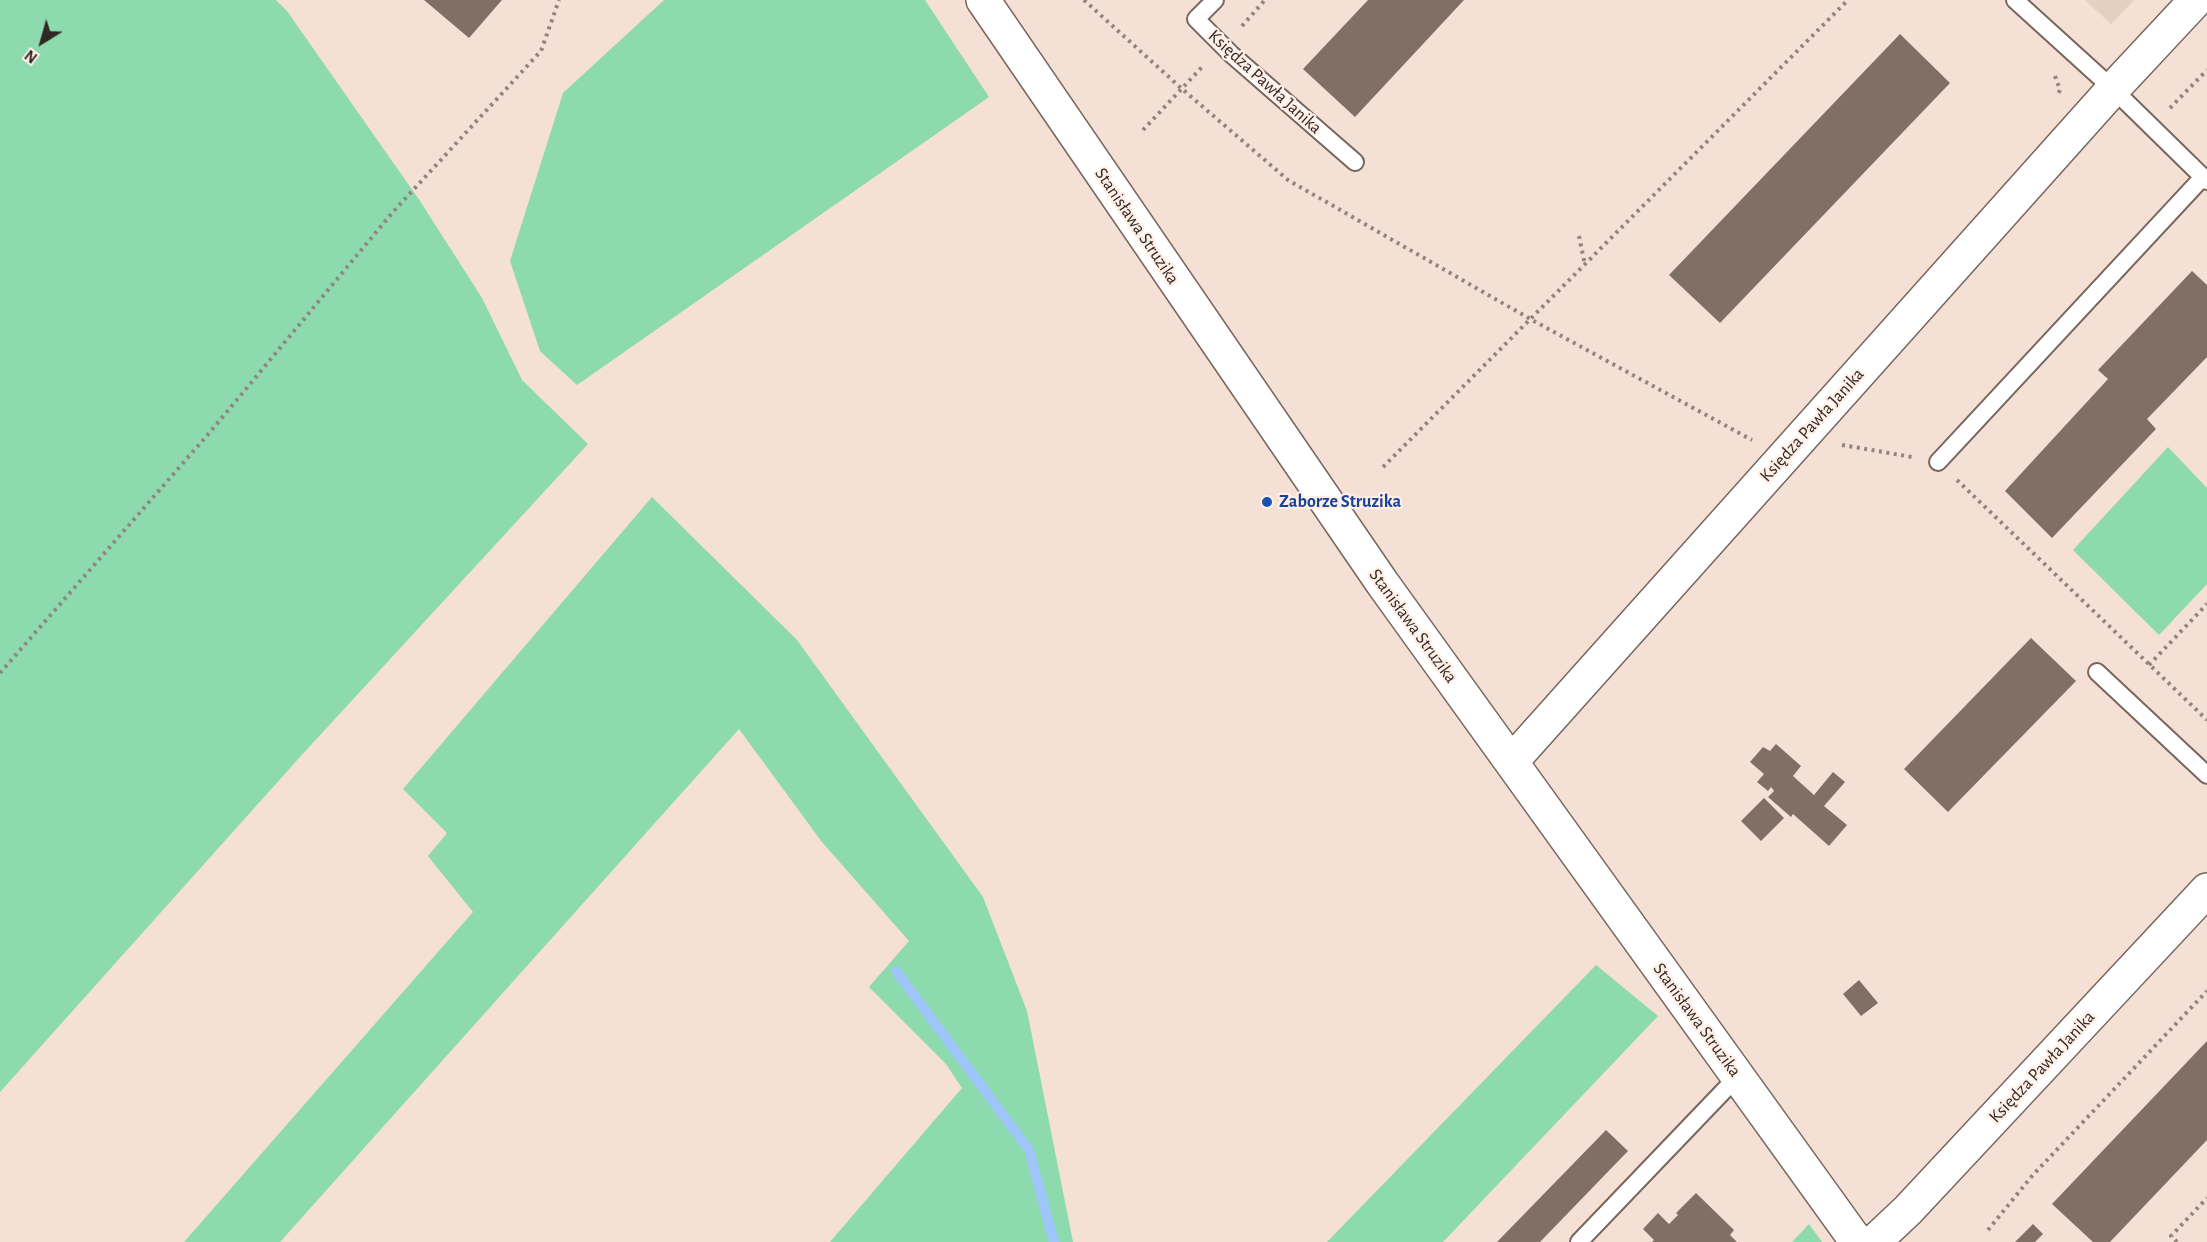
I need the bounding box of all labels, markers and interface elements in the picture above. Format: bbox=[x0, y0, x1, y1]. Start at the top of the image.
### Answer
north arrow bbox=[12, 12, 72, 72]
street label: Księdza Pawła Janika bbox=[1204, 25, 1326, 139]
text: N bbox=[22, 47, 40, 66]
street label: Stanisława Struzika bbox=[1090, 164, 1184, 288]
street label: Księdza Pawła Janika bbox=[1755, 364, 1869, 486]
place label: Zaborze Struzika bbox=[1279, 491, 1401, 513]
marker: Zaborze Struzika bbox=[1260, 495, 1274, 509]
street label: Stanisława Struzika bbox=[1364, 565, 1462, 687]
street label: Stanisława Struzika bbox=[1648, 959, 1746, 1081]
street label: Księdza Pawła Janika bbox=[1985, 1006, 2099, 1128]

